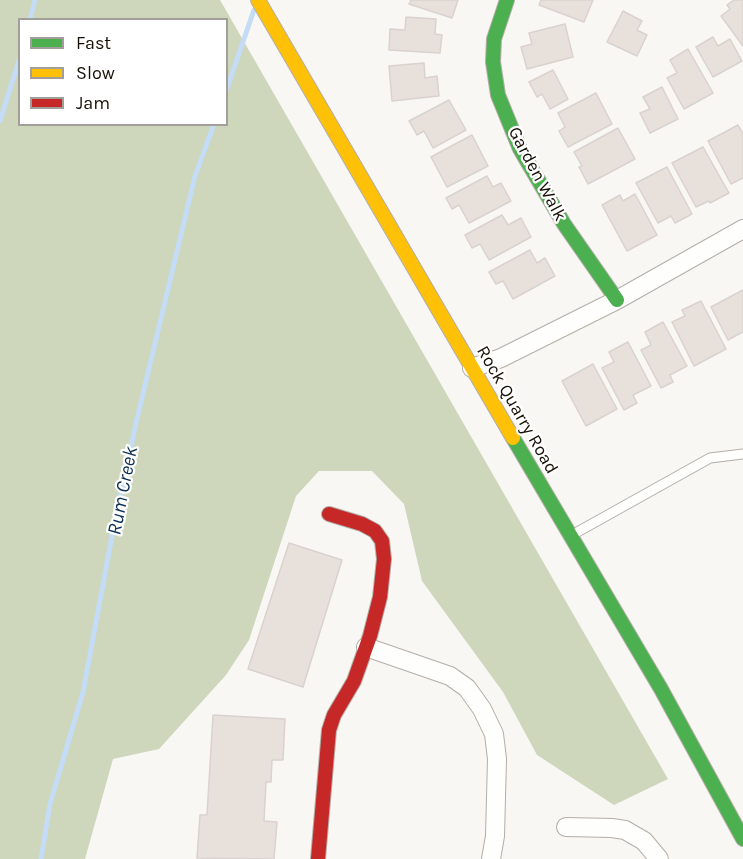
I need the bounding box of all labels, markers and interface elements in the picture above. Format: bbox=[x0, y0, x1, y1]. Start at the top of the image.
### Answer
legend bbox=[18, 18, 228, 126]
text: Fast bbox=[76, 32, 111, 54]
text: Slow bbox=[76, 62, 115, 84]
text: Jam bbox=[76, 92, 110, 114]
street label: Garden Walk bbox=[503, 123, 571, 225]
street label: Rock Quarry Road bbox=[472, 342, 562, 478]
water label: Rum Creek bbox=[103, 445, 143, 537]

